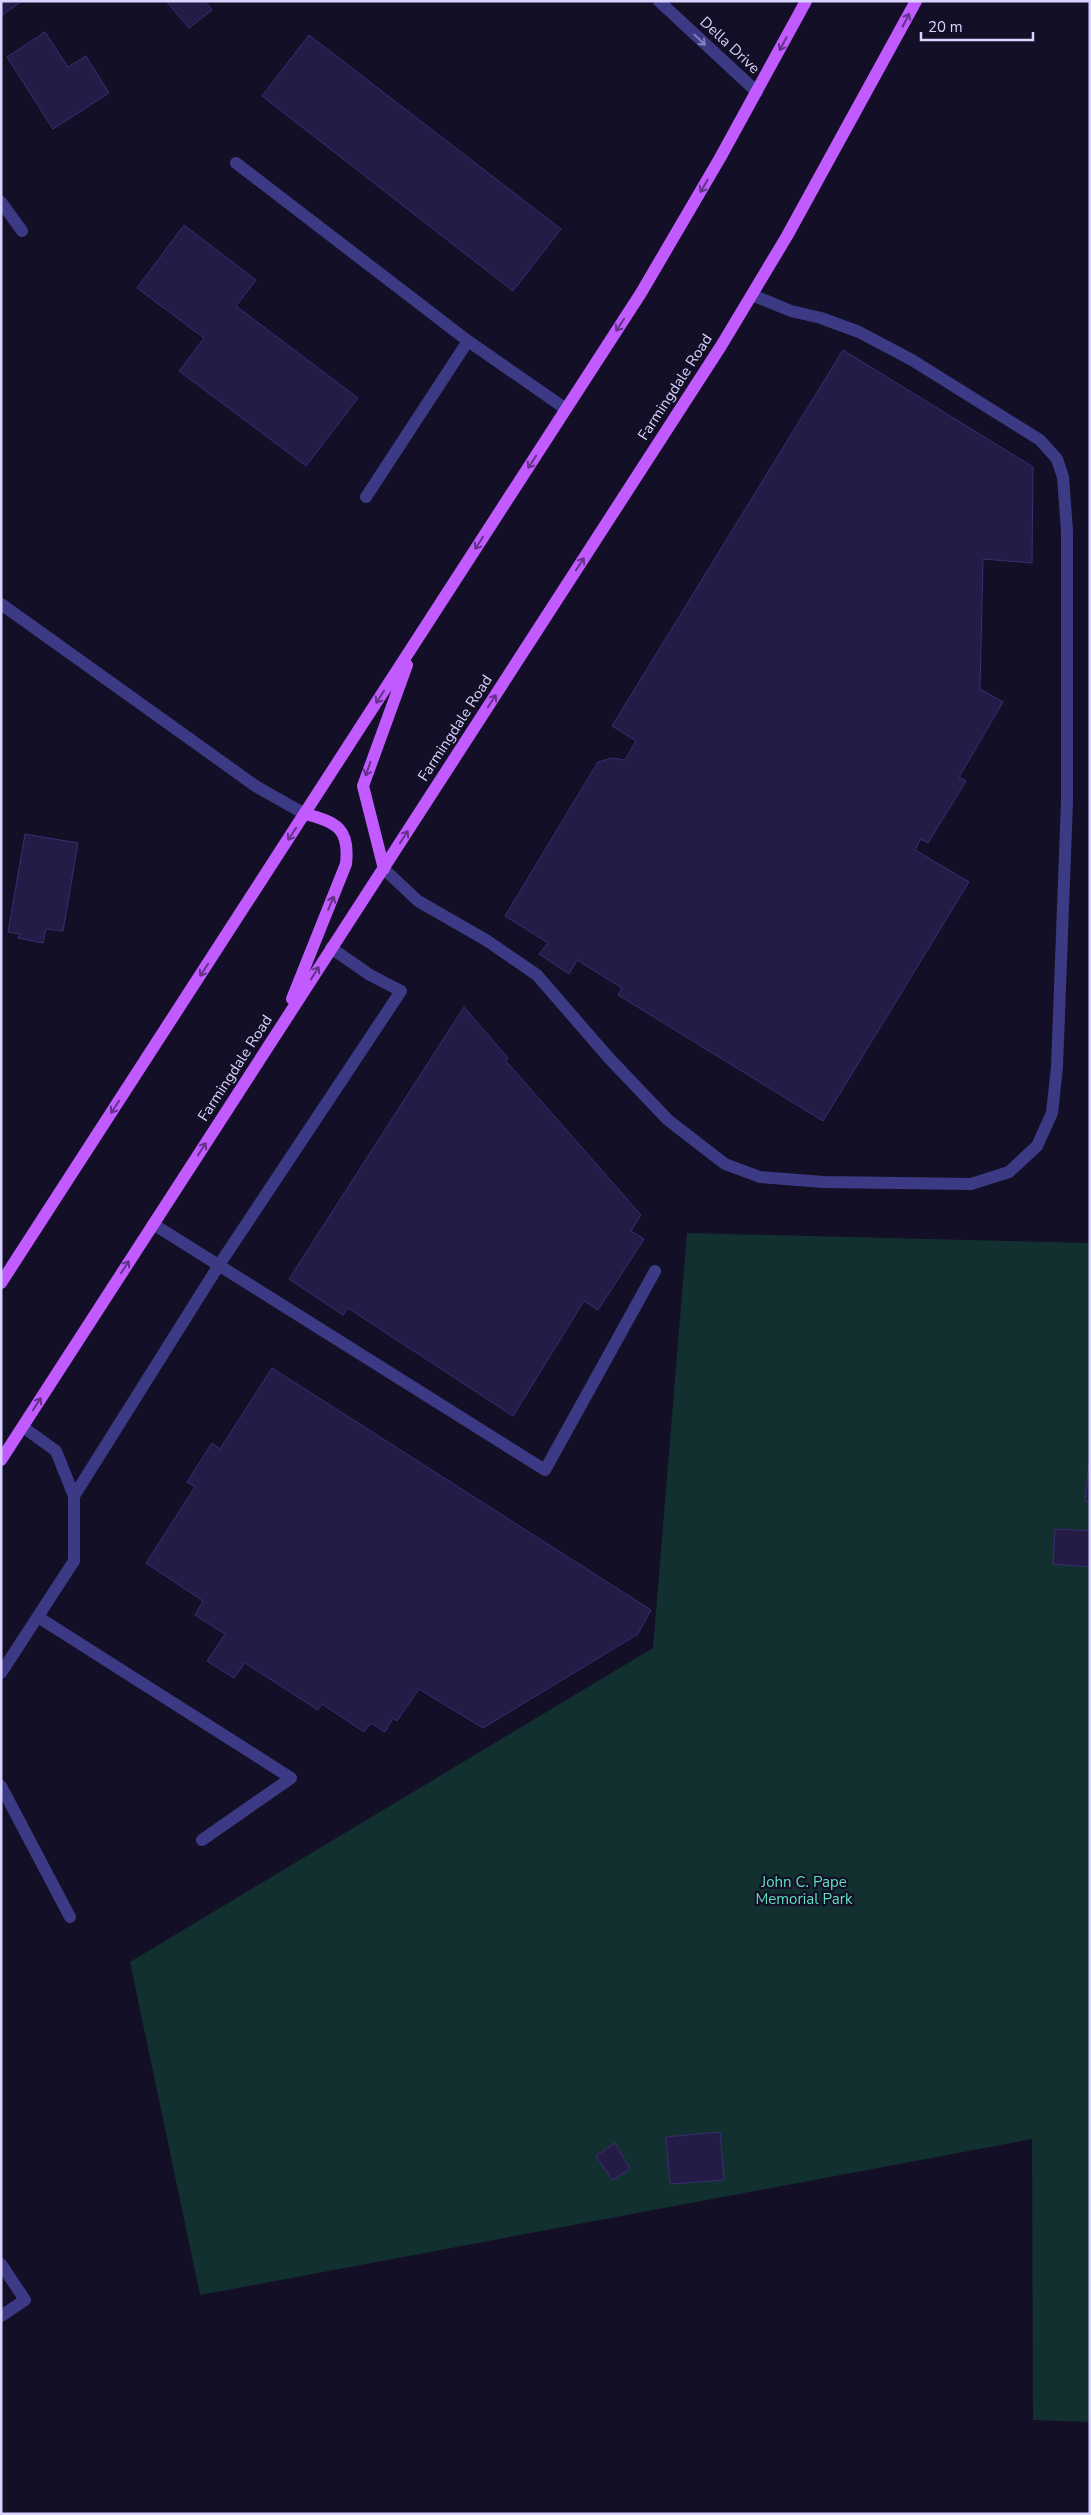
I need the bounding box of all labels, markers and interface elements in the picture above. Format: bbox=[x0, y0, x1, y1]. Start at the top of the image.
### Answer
scale bar bbox=[921, 10, 1034, 42]
street label: Della Drive bbox=[696, 12, 764, 78]
one-way arrow bbox=[902, 13, 911, 28]
text: 20 m bbox=[928, 17, 963, 37]
one-way arrow bbox=[694, 34, 707, 46]
one-way arrow bbox=[778, 36, 787, 51]
one-way arrow bbox=[699, 179, 709, 194]
one-way arrow bbox=[615, 318, 625, 332]
street label: Farmingdale Road bbox=[633, 330, 717, 444]
one-way arrow bbox=[527, 454, 537, 468]
one-way arrow bbox=[474, 536, 485, 550]
one-way arrow bbox=[575, 557, 585, 571]
street label: Farmingdale Road bbox=[413, 671, 497, 785]
one-way arrow bbox=[375, 690, 385, 704]
one-way arrow bbox=[487, 694, 497, 708]
one-way arrow bbox=[362, 761, 372, 777]
one-way arrow bbox=[287, 827, 297, 841]
one-way arrow bbox=[399, 831, 409, 845]
one-way arrow bbox=[326, 896, 336, 911]
one-way arrow bbox=[198, 963, 208, 977]
one-way arrow bbox=[311, 967, 321, 981]
street label: Farmingdale Road bbox=[193, 1011, 277, 1125]
one-way arrow bbox=[110, 1099, 120, 1113]
one-way arrow bbox=[197, 1142, 207, 1156]
one-way arrow bbox=[121, 1261, 131, 1275]
one-way arrow bbox=[32, 1397, 42, 1411]
park label: John C. Pape Memorial Park bbox=[755, 1872, 853, 1909]

